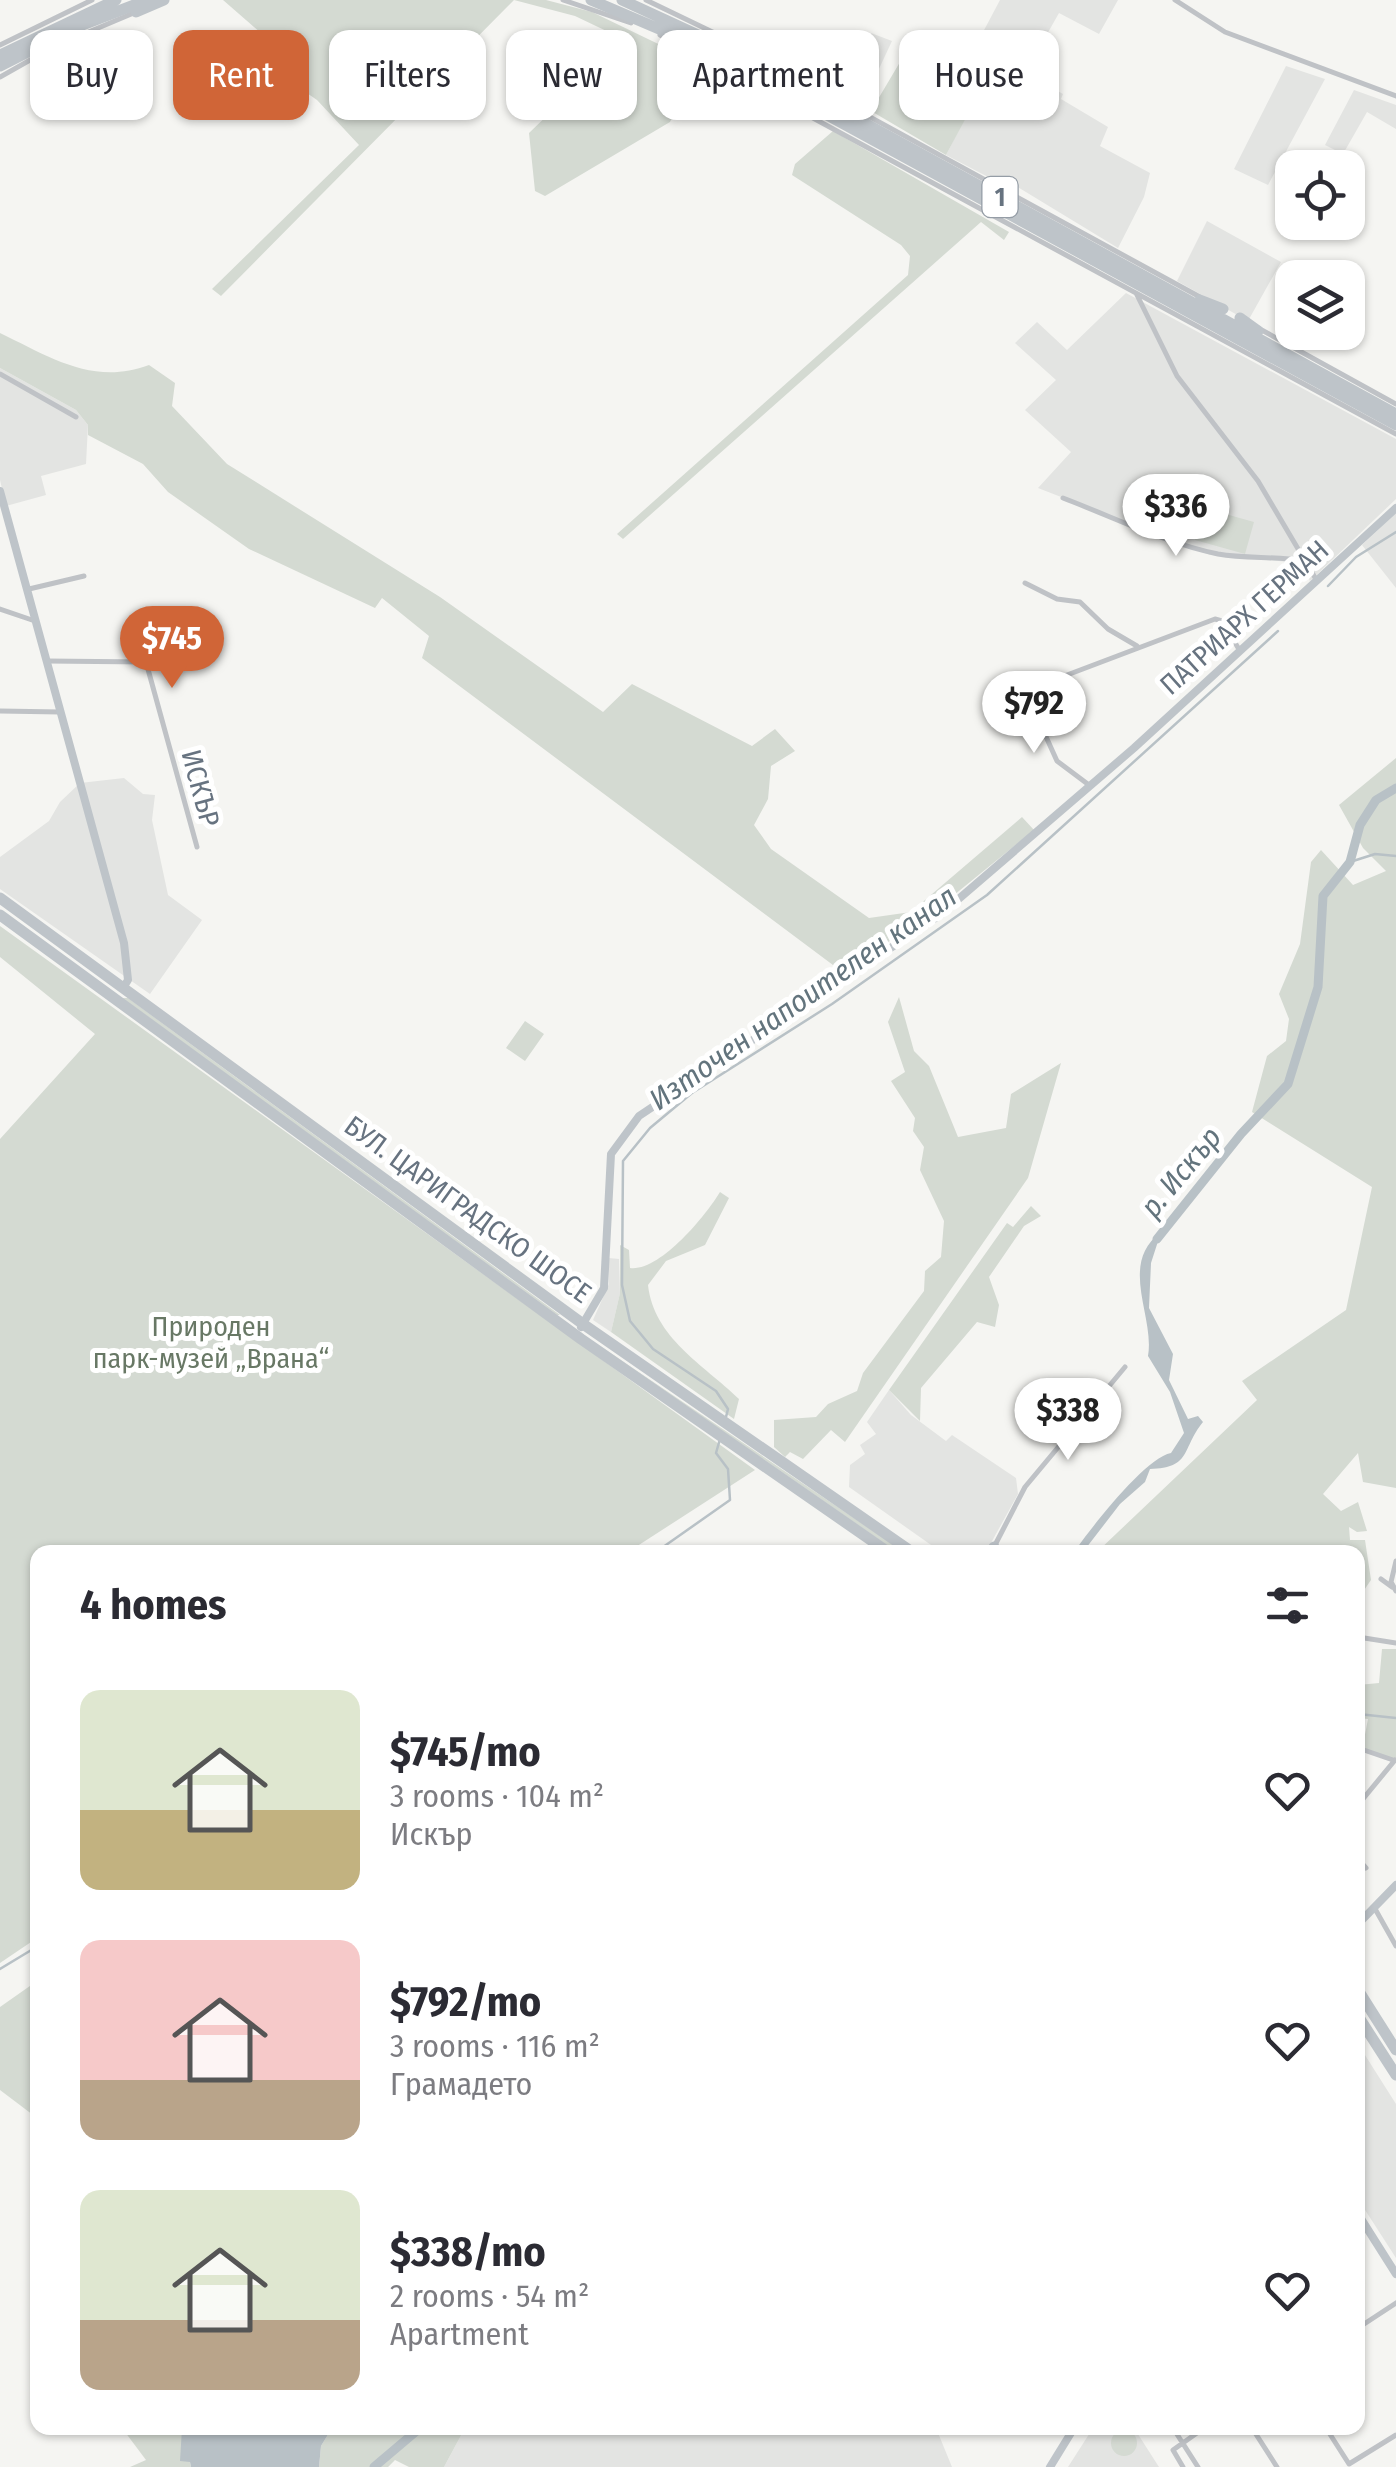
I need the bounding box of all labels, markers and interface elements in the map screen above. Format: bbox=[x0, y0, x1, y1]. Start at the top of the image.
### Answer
chip: Buy bbox=[30, 30, 153, 120]
chip: Rent bbox=[173, 30, 309, 120]
chip: Filters bbox=[329, 30, 486, 120]
chip: New bbox=[506, 30, 637, 120]
chip: Apartment bbox=[657, 30, 879, 120]
chip: House bbox=[899, 30, 1059, 120]
map controls bbox=[1275, 150, 1365, 350]
button: locate bbox=[1275, 150, 1365, 240]
road number: 1 bbox=[982, 177, 1018, 217]
button: layers bbox=[1275, 260, 1365, 350]
pin: $336 bbox=[1117, 474, 1235, 559]
text: $336 bbox=[1145, 487, 1207, 525]
street label: ПАТРИАРХ ГЕРМАН bbox=[1153, 533, 1335, 702]
pin: $745 bbox=[113, 606, 231, 691]
text: $745 bbox=[142, 619, 202, 657]
pin: $792 bbox=[975, 671, 1093, 756]
text: $792 bbox=[1004, 684, 1064, 722]
street label: ИСКЪР bbox=[174, 746, 227, 830]
water label: Източен напоителен канал bbox=[643, 878, 963, 1118]
street label: БУЛ. ЦАРИГРАДСКО ШОСЕ bbox=[338, 1109, 597, 1310]
water label: р. Искър bbox=[1133, 1120, 1229, 1224]
park label: Природен парк-музей „Врана“ bbox=[93, 1310, 329, 1375]
pin: $338 bbox=[1009, 1378, 1127, 1463]
text: $338 bbox=[1036, 1391, 1100, 1429]
icon: filters bbox=[1260, 1578, 1315, 1633]
text: 4 homes bbox=[80, 1580, 227, 1630]
text: $745/mo bbox=[390, 1727, 541, 1777]
icon: home bbox=[160, 1730, 280, 1850]
icon: heart bbox=[1260, 1763, 1315, 1818]
text: 3 rooms · 104 m² bbox=[390, 1777, 604, 1815]
text: Искър bbox=[390, 1815, 472, 1853]
text: $792/mo bbox=[390, 1977, 541, 2027]
icon: home bbox=[160, 1980, 280, 2100]
icon: heart bbox=[1260, 2013, 1315, 2068]
text: 3 rooms · 116 m² bbox=[390, 2027, 600, 2065]
text: Грамадето bbox=[390, 2065, 532, 2103]
text: $338/mo bbox=[390, 2227, 546, 2277]
icon: home bbox=[160, 2230, 280, 2350]
icon: heart bbox=[1260, 2263, 1315, 2318]
text: 2 rooms · 54 m² bbox=[390, 2277, 589, 2315]
text: Apartment bbox=[390, 2315, 529, 2353]

